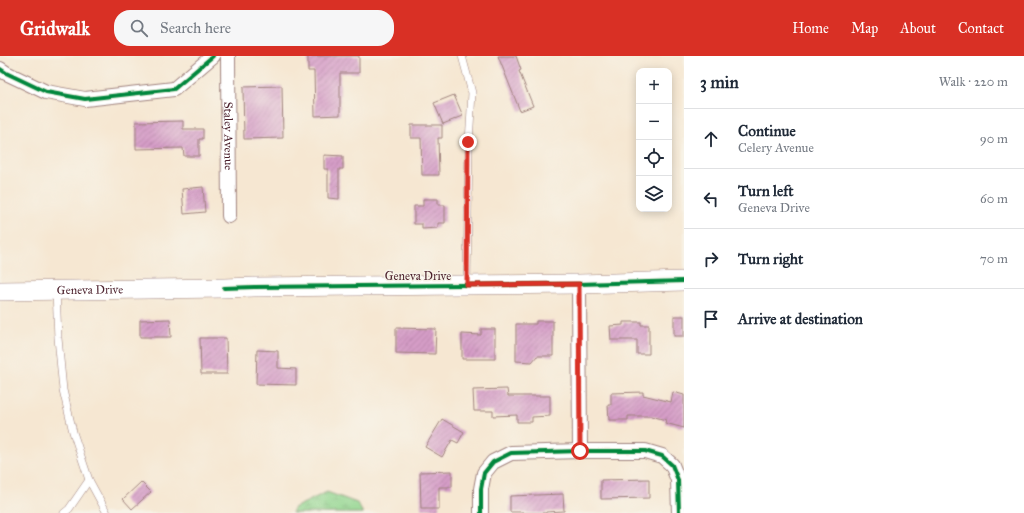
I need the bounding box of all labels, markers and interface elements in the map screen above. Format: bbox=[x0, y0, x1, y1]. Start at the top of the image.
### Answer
search box bbox=[114, 10, 394, 46]
text: Gridwalk bbox=[20, 17, 90, 40]
icon: search bbox=[128, 17, 150, 39]
text: Search here bbox=[160, 19, 231, 37]
text: Home bbox=[792, 20, 829, 37]
text: Map bbox=[851, 20, 878, 37]
text: About bbox=[900, 20, 936, 37]
text: Contact bbox=[958, 20, 1004, 37]
map controls bbox=[636, 68, 672, 212]
button: + bbox=[636, 68, 672, 104]
text: 3 min bbox=[700, 72, 739, 93]
text: Walk · 220 m bbox=[939, 74, 1008, 90]
street label: Staley Avenue bbox=[221, 102, 236, 170]
button: − bbox=[636, 104, 672, 140]
text: Continue bbox=[738, 122, 796, 140]
icon: ahead bbox=[700, 128, 722, 150]
text: 90 m bbox=[980, 131, 1008, 147]
route end bbox=[459, 133, 477, 151]
button: locate bbox=[636, 140, 672, 176]
text: Celery Avenue bbox=[738, 140, 814, 156]
button: layers bbox=[636, 176, 672, 212]
text: Turn left bbox=[738, 182, 794, 200]
icon: left bbox=[700, 188, 722, 210]
text: 60 m bbox=[980, 191, 1008, 207]
text: Geneva Drive bbox=[738, 200, 810, 216]
icon: right bbox=[700, 248, 722, 270]
text: Turn right bbox=[738, 250, 803, 268]
text: 70 m bbox=[980, 251, 1008, 267]
street label: Geneva Drive bbox=[385, 269, 451, 283]
street label: Geneva Drive bbox=[57, 282, 123, 297]
icon: arrive bbox=[700, 308, 722, 330]
text: Arrive at destination bbox=[738, 310, 863, 328]
route start bbox=[571, 442, 589, 460]

